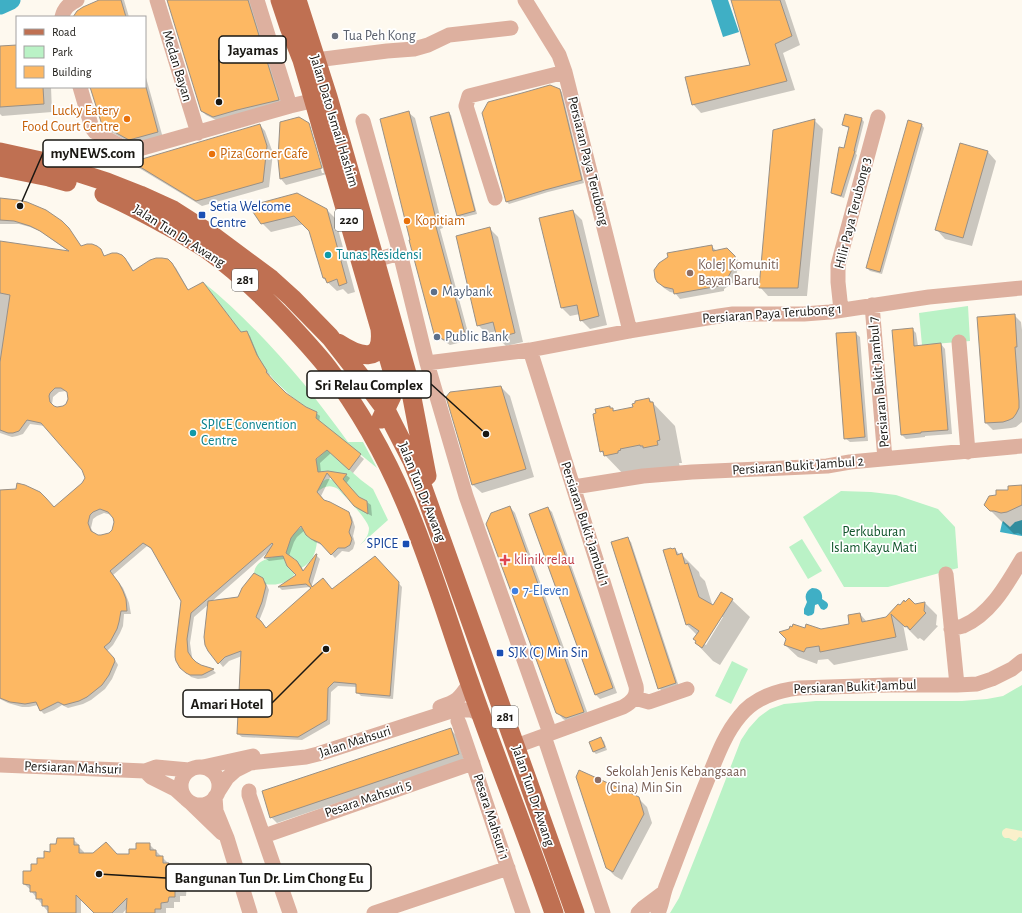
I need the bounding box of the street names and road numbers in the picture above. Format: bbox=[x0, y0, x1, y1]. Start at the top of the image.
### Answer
street label: Medan Bayan bbox=[160, 29, 194, 103]
street label: Jalan Dato Ismail Hashim bbox=[307, 53, 361, 189]
street label: Persiaran Paya Terubong bbox=[565, 95, 611, 227]
street label: Hilir Paya Terubong 3 bbox=[832, 156, 874, 270]
street label: Jalan Tun Dr Awang bbox=[131, 202, 228, 270]
road number: 220 bbox=[335, 209, 363, 231]
road number: 281 bbox=[232, 269, 258, 291]
street label: Persiaran Paya Terubong 1 bbox=[702, 302, 842, 326]
street label: Persiaran Bukit Jambul 7 bbox=[866, 316, 892, 448]
street label: Jalan Tun Dr Awang bbox=[396, 440, 448, 544]
street label: Persiaran Bukit Jambul 2 bbox=[732, 454, 864, 478]
street label: Persiaran Bukit Jambul 1 bbox=[558, 460, 612, 588]
street label: Persiaran Bukit Jambul bbox=[793, 678, 917, 696]
road number: 281 bbox=[492, 706, 518, 728]
street label: Jalan Mahsuri bbox=[317, 724, 393, 760]
street label: Jalan Tun Dr Awang bbox=[509, 744, 557, 848]
street label: Persiaran Mahsuri bbox=[24, 759, 122, 777]
street label: Pesara Mahsuri 1 bbox=[470, 772, 512, 862]
street label: Pesara Mahsuri 5 bbox=[323, 778, 413, 820]

